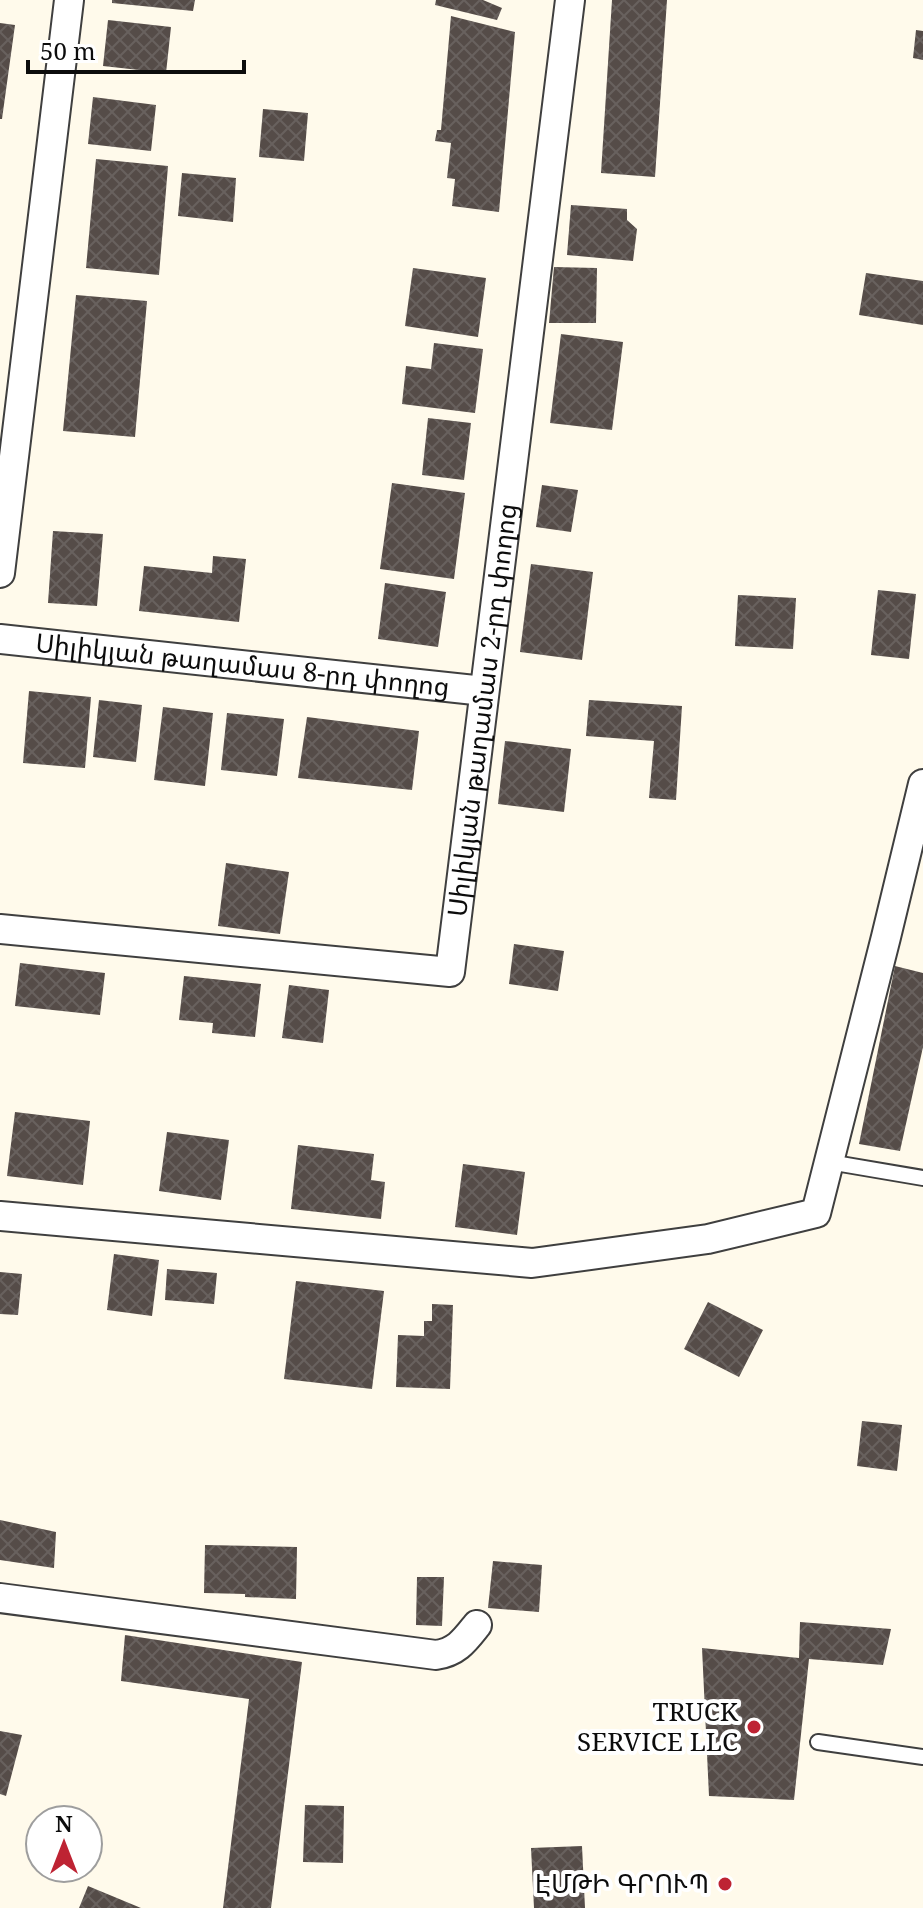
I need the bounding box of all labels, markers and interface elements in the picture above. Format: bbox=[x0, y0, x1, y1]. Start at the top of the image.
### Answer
scale bar bbox=[28, 24, 244, 74]
text: 50 m bbox=[40, 34, 96, 67]
street label: Սիլիկյան թաղամաս 2-րդ փողոց bbox=[438, 501, 525, 919]
street label: Սիլիկյան թաղամաս 8-րդ փողոց bbox=[34, 624, 452, 704]
place label: TRUCK SERVICE LLC bbox=[577, 1693, 739, 1759]
marker: TRUCK SERVICE LLC bbox=[745, 1718, 763, 1736]
north arrow bbox=[24, 1804, 104, 1884]
text: N bbox=[55, 1808, 73, 1838]
place label: ԷՄԹԻ ԳՐՈՒՊ bbox=[535, 1865, 709, 1901]
marker: ԷՄԹԻ ԳՐՈՒՊ bbox=[716, 1875, 734, 1893]

